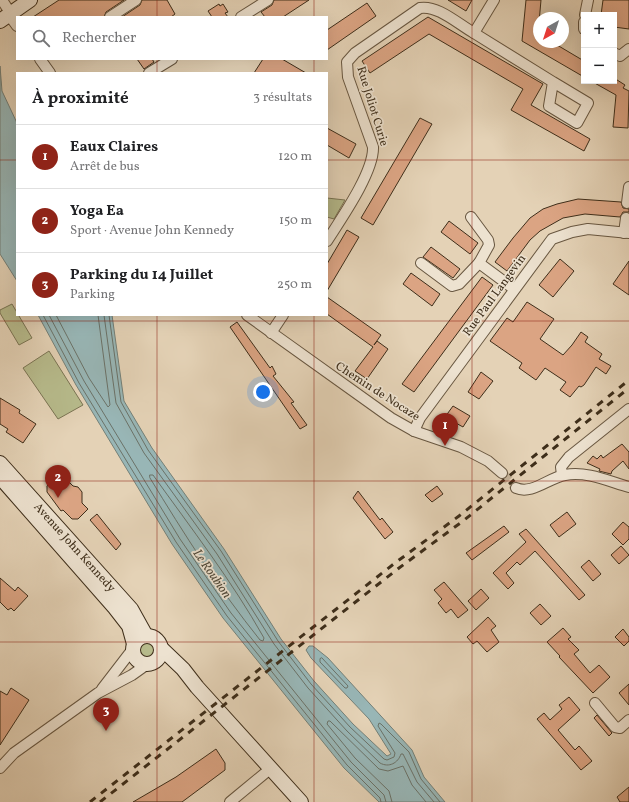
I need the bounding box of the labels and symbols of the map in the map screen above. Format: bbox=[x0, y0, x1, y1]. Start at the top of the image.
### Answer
north arrow bbox=[533, 12, 569, 48]
street label: Rue Joliot Curie bbox=[352, 65, 392, 148]
street label: Rue Paul Langevin bbox=[460, 251, 530, 340]
street label: Chemin de Nocaze bbox=[332, 359, 423, 425]
your location bbox=[253, 382, 273, 402]
pin: 1 bbox=[432, 413, 458, 446]
pin: 2 bbox=[45, 465, 71, 498]
street label: Avenue John Kennedy bbox=[30, 500, 119, 596]
water label: Le Roubion bbox=[188, 546, 235, 603]
pin: 3 bbox=[93, 698, 119, 731]

